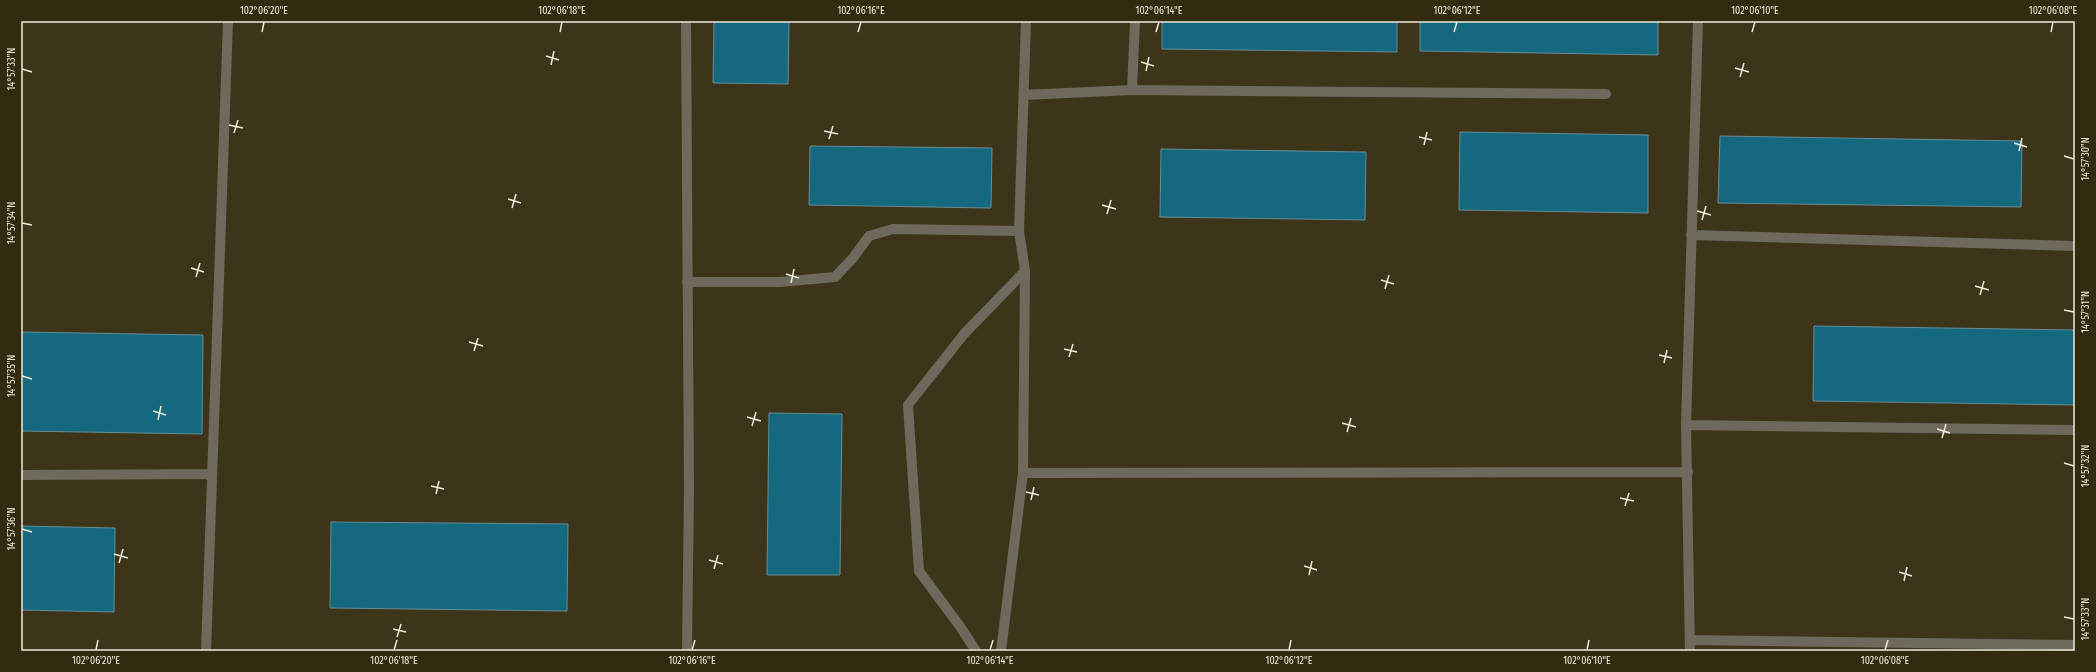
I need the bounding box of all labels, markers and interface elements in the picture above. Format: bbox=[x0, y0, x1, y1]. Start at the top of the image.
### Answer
text: 102°06'20"E bbox=[240, 5, 288, 17]
text: 102°06'18"E bbox=[538, 5, 586, 17]
text: 102°06'16"E bbox=[837, 5, 885, 17]
text: 102°06'14"E bbox=[1136, 5, 1183, 17]
text: 102°06'12"E bbox=[1434, 5, 1481, 17]
text: 102°06'10"E bbox=[1731, 5, 1779, 17]
text: 102°06'08"E bbox=[2029, 5, 2078, 17]
text: 14°57'33"N bbox=[6, 48, 18, 90]
text: 14°57'30"N bbox=[2080, 137, 2092, 181]
text: 14°57'34"N bbox=[6, 202, 18, 244]
text: 14°57'31"N bbox=[2080, 291, 2092, 333]
text: 14°57'35"N bbox=[6, 355, 18, 397]
text: 14°57'32"N bbox=[2080, 445, 2092, 487]
text: 14°57'36"N bbox=[6, 507, 18, 551]
text: 14°57'33"N bbox=[2080, 598, 2092, 640]
text: 102°06'20"E bbox=[72, 655, 120, 667]
text: 102°06'18"E bbox=[370, 655, 418, 667]
text: 102°06'16"E bbox=[668, 655, 716, 667]
text: 102°06'14"E bbox=[967, 655, 1014, 667]
text: 102°06'12"E bbox=[1266, 655, 1313, 667]
text: 102°06'10"E bbox=[1563, 655, 1611, 667]
text: 102°06'08"E bbox=[1861, 655, 1910, 667]

